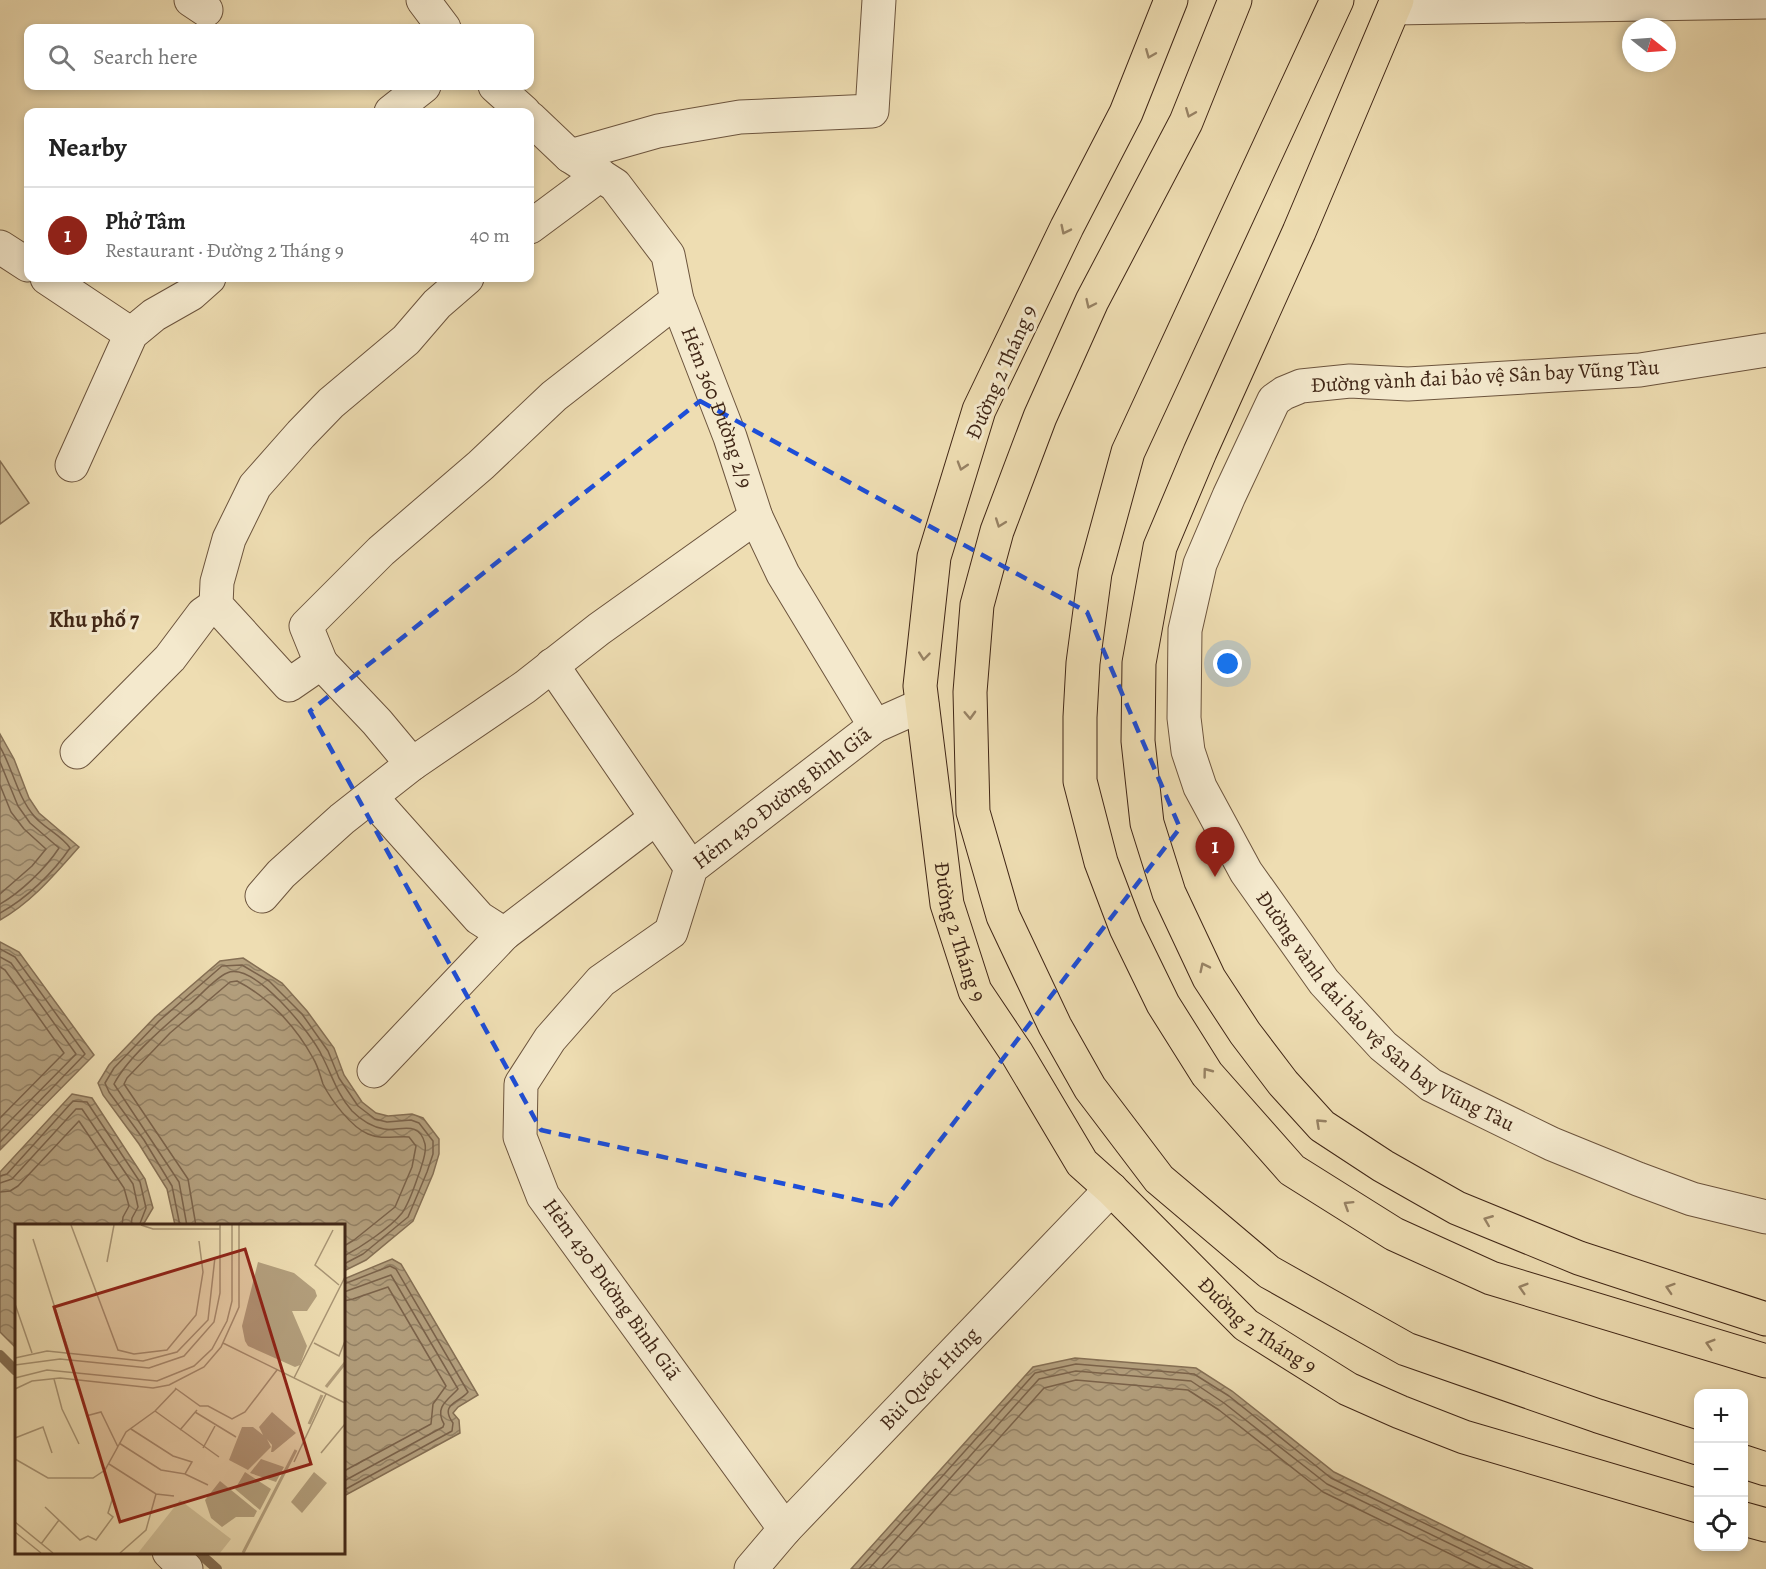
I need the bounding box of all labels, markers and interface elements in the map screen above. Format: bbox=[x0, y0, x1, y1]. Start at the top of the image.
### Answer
north arrow bbox=[1622, 18, 1676, 72]
search box bbox=[24, 24, 534, 90]
icon: search bbox=[45, 41, 78, 74]
text: Search here bbox=[93, 42, 198, 72]
one-way arrow bbox=[1144, 49, 1157, 59]
one-way arrow bbox=[1185, 107, 1197, 118]
text: Nearby bbox=[48, 130, 127, 165]
text: Phở Tâm bbox=[105, 207, 186, 237]
text: 1 bbox=[64, 222, 71, 249]
text: 40 m bbox=[470, 222, 510, 249]
one-way arrow bbox=[1061, 224, 1073, 235]
text: Restaurant · Đường 2 Tháng 9 bbox=[105, 237, 344, 264]
one-way arrow bbox=[1086, 298, 1098, 309]
street label: Đường 2 Tháng 9 bbox=[959, 301, 1043, 443]
street label: Hẻm 360 Đường 2/9 bbox=[675, 322, 760, 492]
street label: Đường vành đai bảo vệ Sân bay Vũng Tàu bbox=[1310, 353, 1661, 399]
one-way arrow bbox=[957, 460, 969, 471]
one-way arrow bbox=[995, 518, 1008, 528]
district label: Khu phố 7 bbox=[49, 605, 140, 635]
your location bbox=[1213, 649, 1242, 678]
one-way arrow bbox=[918, 651, 930, 661]
one-way arrow bbox=[964, 710, 977, 719]
street label: Hẻm 430 Đường Bình Giã bbox=[687, 720, 877, 876]
pin: 1 bbox=[1196, 828, 1234, 877]
street label: Đường 2 Tháng 9 bbox=[928, 860, 992, 1008]
street label: Đường vành đai bảo vệ Sân bay Vũng Tàu bbox=[1250, 885, 1520, 1138]
one-way arrow bbox=[1200, 962, 1212, 973]
one-way arrow bbox=[1204, 1068, 1215, 1079]
one-way arrow bbox=[1316, 1119, 1327, 1130]
street label: Hẻm 430 Đường Bình Giã bbox=[537, 1193, 688, 1386]
one-way arrow bbox=[1344, 1201, 1355, 1212]
one-way arrow bbox=[1483, 1215, 1494, 1227]
inset map bbox=[15, 1224, 345, 1554]
street label: Đường 2 Tháng 9 bbox=[1192, 1270, 1322, 1380]
one-way arrow bbox=[1518, 1283, 1529, 1295]
one-way arrow bbox=[1666, 1283, 1676, 1295]
street label: Bùi Quốc Hưng bbox=[873, 1320, 986, 1436]
one-way arrow bbox=[1705, 1339, 1716, 1352]
map controls bbox=[1694, 1389, 1748, 1551]
button: + bbox=[1694, 1389, 1748, 1443]
button: − bbox=[1694, 1443, 1748, 1497]
button: locate bbox=[1694, 1497, 1748, 1551]

